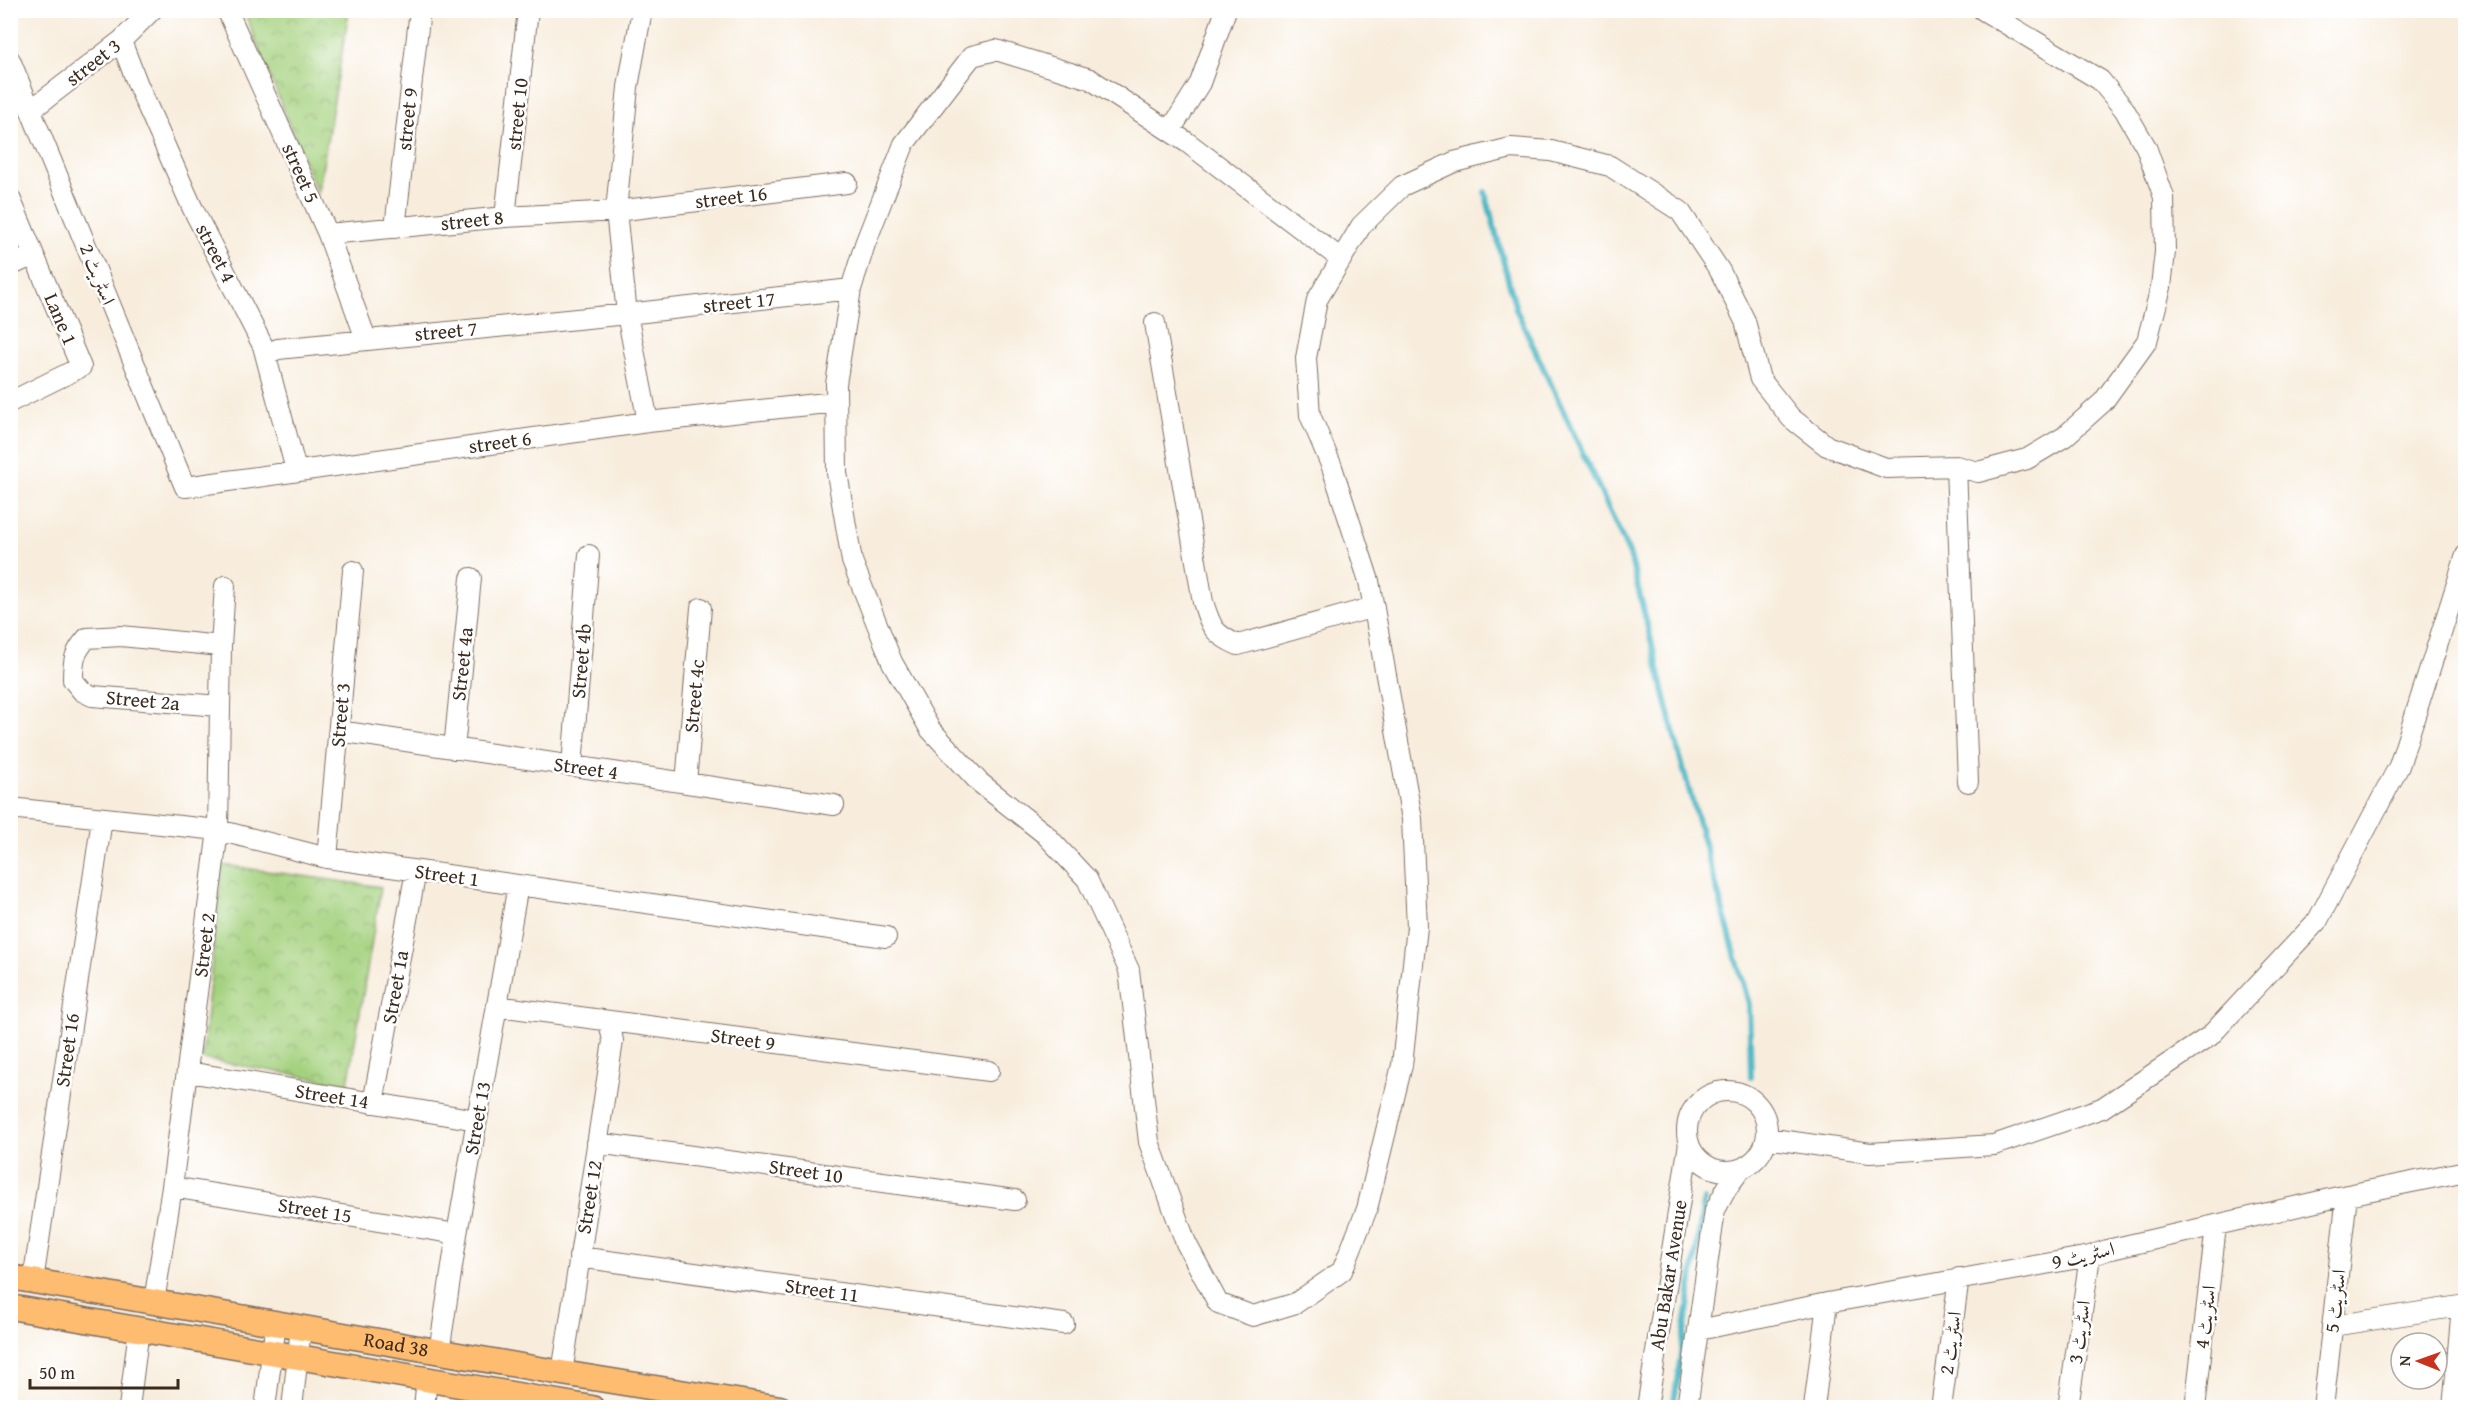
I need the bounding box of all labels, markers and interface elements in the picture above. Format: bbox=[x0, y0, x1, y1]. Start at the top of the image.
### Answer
street label: street 3 bbox=[59, 31, 126, 92]
street label: street 10 bbox=[498, 76, 535, 151]
street label: street 9 bbox=[389, 86, 424, 152]
street label: street 5 bbox=[275, 138, 327, 207]
street label: street 16 bbox=[693, 178, 769, 215]
street label: street 8 bbox=[439, 202, 505, 237]
street label: street 4 bbox=[189, 218, 244, 287]
street label: اسٹریٹ 2 bbox=[73, 239, 124, 309]
street label: street 17 bbox=[701, 283, 776, 320]
street label: Lane 1 bbox=[38, 288, 85, 349]
street label: street 7 bbox=[413, 313, 479, 348]
street label: street 6 bbox=[467, 423, 533, 460]
street label: Street 4b bbox=[563, 622, 598, 700]
street label: Street 4a bbox=[443, 625, 480, 702]
street label: Street 4c bbox=[676, 658, 711, 734]
street label: Street 3 bbox=[322, 681, 357, 748]
street label: Street 2a bbox=[105, 682, 182, 717]
street label: Street 4 bbox=[552, 749, 620, 786]
street label: Street 1 bbox=[413, 856, 481, 893]
street label: Street 2 bbox=[185, 911, 222, 979]
street label: Street 1a bbox=[374, 947, 415, 1026]
street label: Street 16 bbox=[47, 1011, 86, 1089]
street label: Street 9 bbox=[709, 1020, 777, 1057]
street label: Street 14 bbox=[293, 1075, 371, 1116]
street label: Street 13 bbox=[456, 1079, 497, 1157]
street label: Street 10 bbox=[767, 1151, 845, 1190]
street label: Street 12 bbox=[568, 1158, 609, 1236]
street label: Street 15 bbox=[276, 1189, 354, 1230]
street label: Abu Bakar Avenue bbox=[1641, 1197, 1694, 1352]
street label: اسٹریٹ 9 bbox=[2049, 1233, 2117, 1276]
street label: اسٹریٹ 5 bbox=[2316, 1268, 2353, 1334]
street label: Street 11 bbox=[783, 1270, 861, 1309]
street label: اسٹریٹ 4 bbox=[2186, 1284, 2223, 1350]
street label: اسٹریٹ 3 bbox=[2060, 1298, 2097, 1366]
street label: اسٹریٹ 2 bbox=[1931, 1309, 1968, 1377]
street label: Road 38 bbox=[362, 1324, 431, 1364]
north arrow bbox=[2389, 1331, 2449, 1391]
scale bar bbox=[30, 1352, 178, 1390]
text: N bbox=[2392, 1355, 2416, 1366]
text: 50 m bbox=[39, 1359, 75, 1386]

